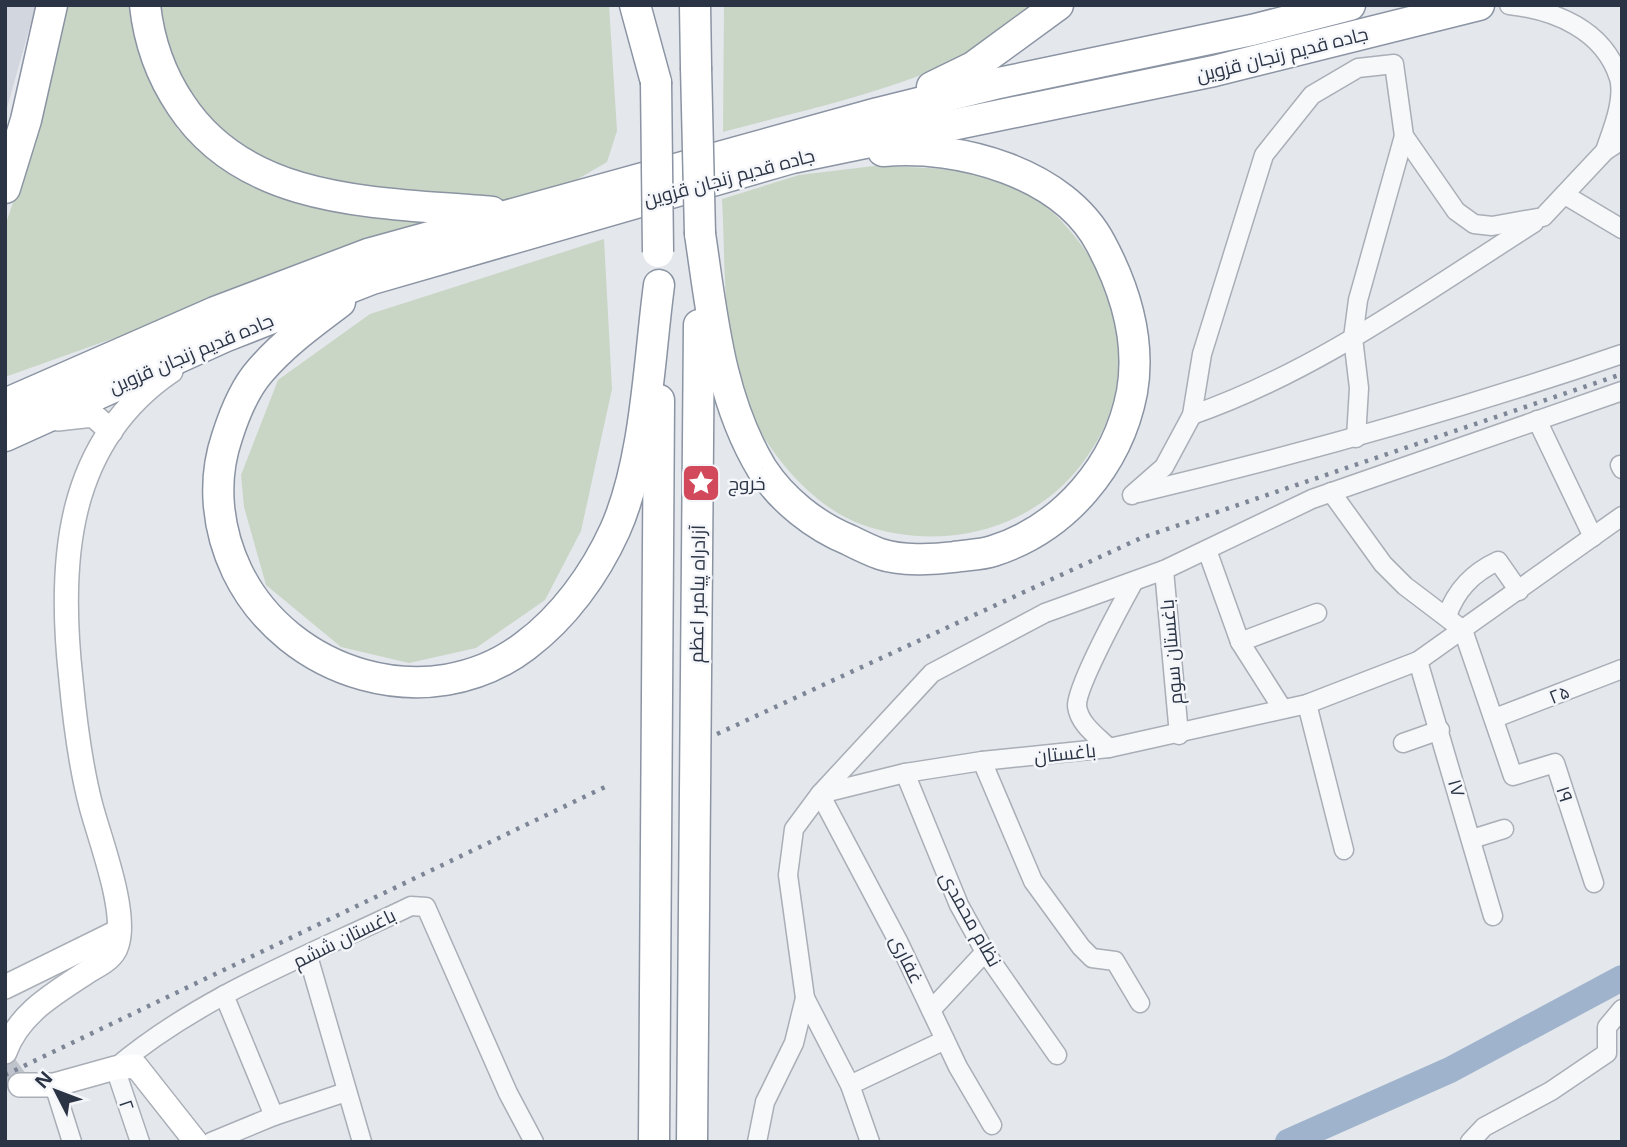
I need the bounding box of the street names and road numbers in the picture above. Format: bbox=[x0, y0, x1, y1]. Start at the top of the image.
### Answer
street label: جاده قدیم زنجان قزوین bbox=[1193, 20, 1371, 89]
street label: جاده قدیم زنجان قزوین bbox=[641, 142, 818, 213]
street label: جاده قدیم زنجان قزوین bbox=[105, 307, 278, 400]
street label: آزادراه پیامبر اعظم bbox=[683, 525, 712, 663]
street label: باغستان سوم bbox=[1153, 598, 1190, 706]
street label: ۲۵ bbox=[1545, 678, 1573, 710]
street label: باغستان bbox=[1033, 737, 1097, 769]
street label: ۱۷ bbox=[1442, 776, 1472, 800]
street label: ۱۹ bbox=[1550, 783, 1580, 805]
street label: نظام محمدی bbox=[933, 867, 1008, 972]
street label: باغستان ششم bbox=[288, 902, 400, 975]
street label: غفاری bbox=[884, 930, 930, 988]
street label: ۲ bbox=[113, 1096, 141, 1114]

